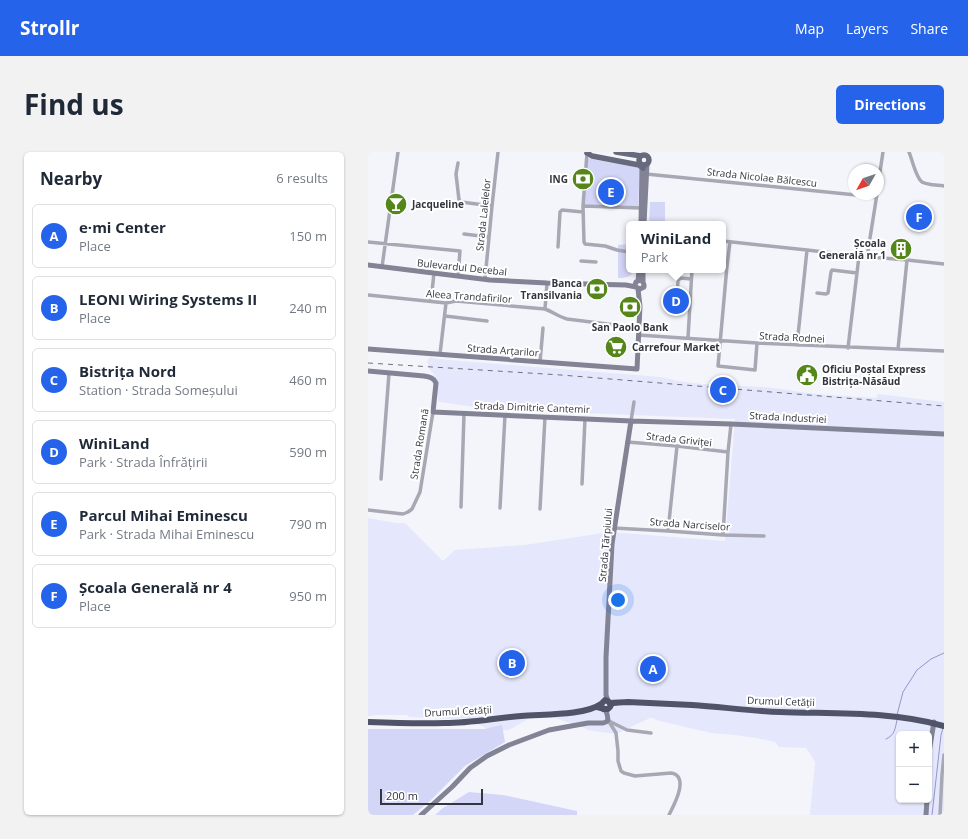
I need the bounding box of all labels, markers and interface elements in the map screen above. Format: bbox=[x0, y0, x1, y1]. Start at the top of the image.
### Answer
text: Strollr bbox=[20, 15, 79, 41]
text: Map bbox=[795, 19, 824, 38]
text: Layers bbox=[846, 19, 888, 38]
text: Share bbox=[910, 19, 948, 38]
text: Find us bbox=[24, 85, 124, 123]
button: Directions bbox=[836, 85, 944, 124]
street label: Strada Nicolae Bălcescu bbox=[706, 164, 818, 190]
north arrow bbox=[848, 164, 884, 200]
bank icon: ING bbox=[570, 166, 596, 192]
text: Nearby bbox=[40, 167, 102, 190]
text: 6 results bbox=[276, 169, 328, 187]
place label: ING bbox=[549, 172, 568, 186]
pin: E bbox=[598, 177, 624, 207]
street label: Strada Lalelelor bbox=[472, 178, 494, 252]
bar icon: Jacqueline bbox=[383, 191, 409, 217]
place label: Jacqueline bbox=[411, 197, 464, 211]
pin: F bbox=[906, 202, 932, 232]
text: e·mi Center bbox=[79, 217, 166, 237]
popup bbox=[626, 221, 726, 273]
text: A bbox=[50, 227, 58, 245]
text: 150 m bbox=[289, 227, 327, 245]
text: WiniLand bbox=[641, 228, 711, 248]
place label: Școala Generală nr 1 bbox=[819, 236, 886, 262]
building icon: Școala Generală nr 1 bbox=[888, 236, 914, 262]
text: Place bbox=[79, 237, 111, 255]
text: Park bbox=[641, 248, 668, 266]
street label: Bulevardul Decebal bbox=[416, 255, 508, 279]
place label: Banca Transilvania bbox=[521, 276, 582, 302]
bank icon: Banca Transilvania bbox=[584, 276, 610, 302]
street label: Aleea Trandafirilor bbox=[425, 286, 513, 306]
pin: D bbox=[663, 286, 689, 316]
text: LEONI Wiring Systems II bbox=[79, 289, 257, 309]
bank icon: San Paolo Bank bbox=[617, 294, 643, 320]
text: B bbox=[50, 299, 58, 317]
text: 240 m bbox=[289, 299, 327, 317]
text: Place bbox=[79, 309, 111, 327]
place label: San Paolo Bank bbox=[592, 320, 669, 334]
street label: Strada Rodnei bbox=[759, 328, 825, 346]
supermarket icon: Carrefour Market bbox=[603, 334, 629, 360]
place label: Carrefour Market bbox=[632, 340, 720, 354]
street label: Strada Arțarilor bbox=[467, 341, 539, 359]
text: Bistrița Nord bbox=[79, 361, 176, 381]
public building icon: Oficiu Poștal Express Bistrița-Năsăud bbox=[794, 362, 820, 388]
place label: Oficiu Poștal Express Bistrița-Năsăud bbox=[822, 362, 926, 388]
text: C bbox=[50, 371, 58, 389]
text: 460 m bbox=[289, 371, 327, 389]
pin: C bbox=[710, 375, 736, 405]
text: Station · Strada Someșului bbox=[79, 381, 238, 399]
street label: Strada Dimitrie Cantemir bbox=[474, 398, 590, 416]
street label: Strada Romană bbox=[406, 408, 432, 480]
street label: Strada Industriei bbox=[749, 408, 827, 426]
street label: Strada Griviței bbox=[645, 429, 713, 449]
text: WiniLand bbox=[79, 433, 149, 453]
text: D bbox=[49, 443, 59, 461]
text: 590 m bbox=[289, 443, 327, 461]
text: Park · Strada Înfrățirii bbox=[79, 453, 208, 471]
text: Parcul Mihai Eminescu bbox=[79, 505, 248, 525]
street label: Strada Tărpiului bbox=[595, 507, 615, 583]
street label: Strada Narciselor bbox=[649, 514, 731, 534]
text: E bbox=[50, 515, 58, 533]
text: 790 m bbox=[289, 515, 327, 533]
text: Park · Strada Mihai Eminescu bbox=[79, 525, 254, 543]
text: Școala Generală nr 4 bbox=[79, 577, 232, 597]
text: F bbox=[50, 587, 58, 605]
text: 950 m bbox=[289, 587, 327, 605]
your location bbox=[608, 590, 628, 610]
text: Place bbox=[79, 597, 111, 615]
pin: B bbox=[499, 648, 525, 678]
pin: A bbox=[640, 654, 666, 684]
street label: Drumul Cetății bbox=[747, 693, 815, 709]
street label: Drumul Cetății bbox=[424, 702, 492, 720]
map controls bbox=[896, 731, 932, 803]
button: + bbox=[896, 731, 932, 767]
button: − bbox=[896, 767, 932, 803]
scale bar bbox=[380, 787, 483, 806]
text: 200 m bbox=[386, 788, 418, 803]

